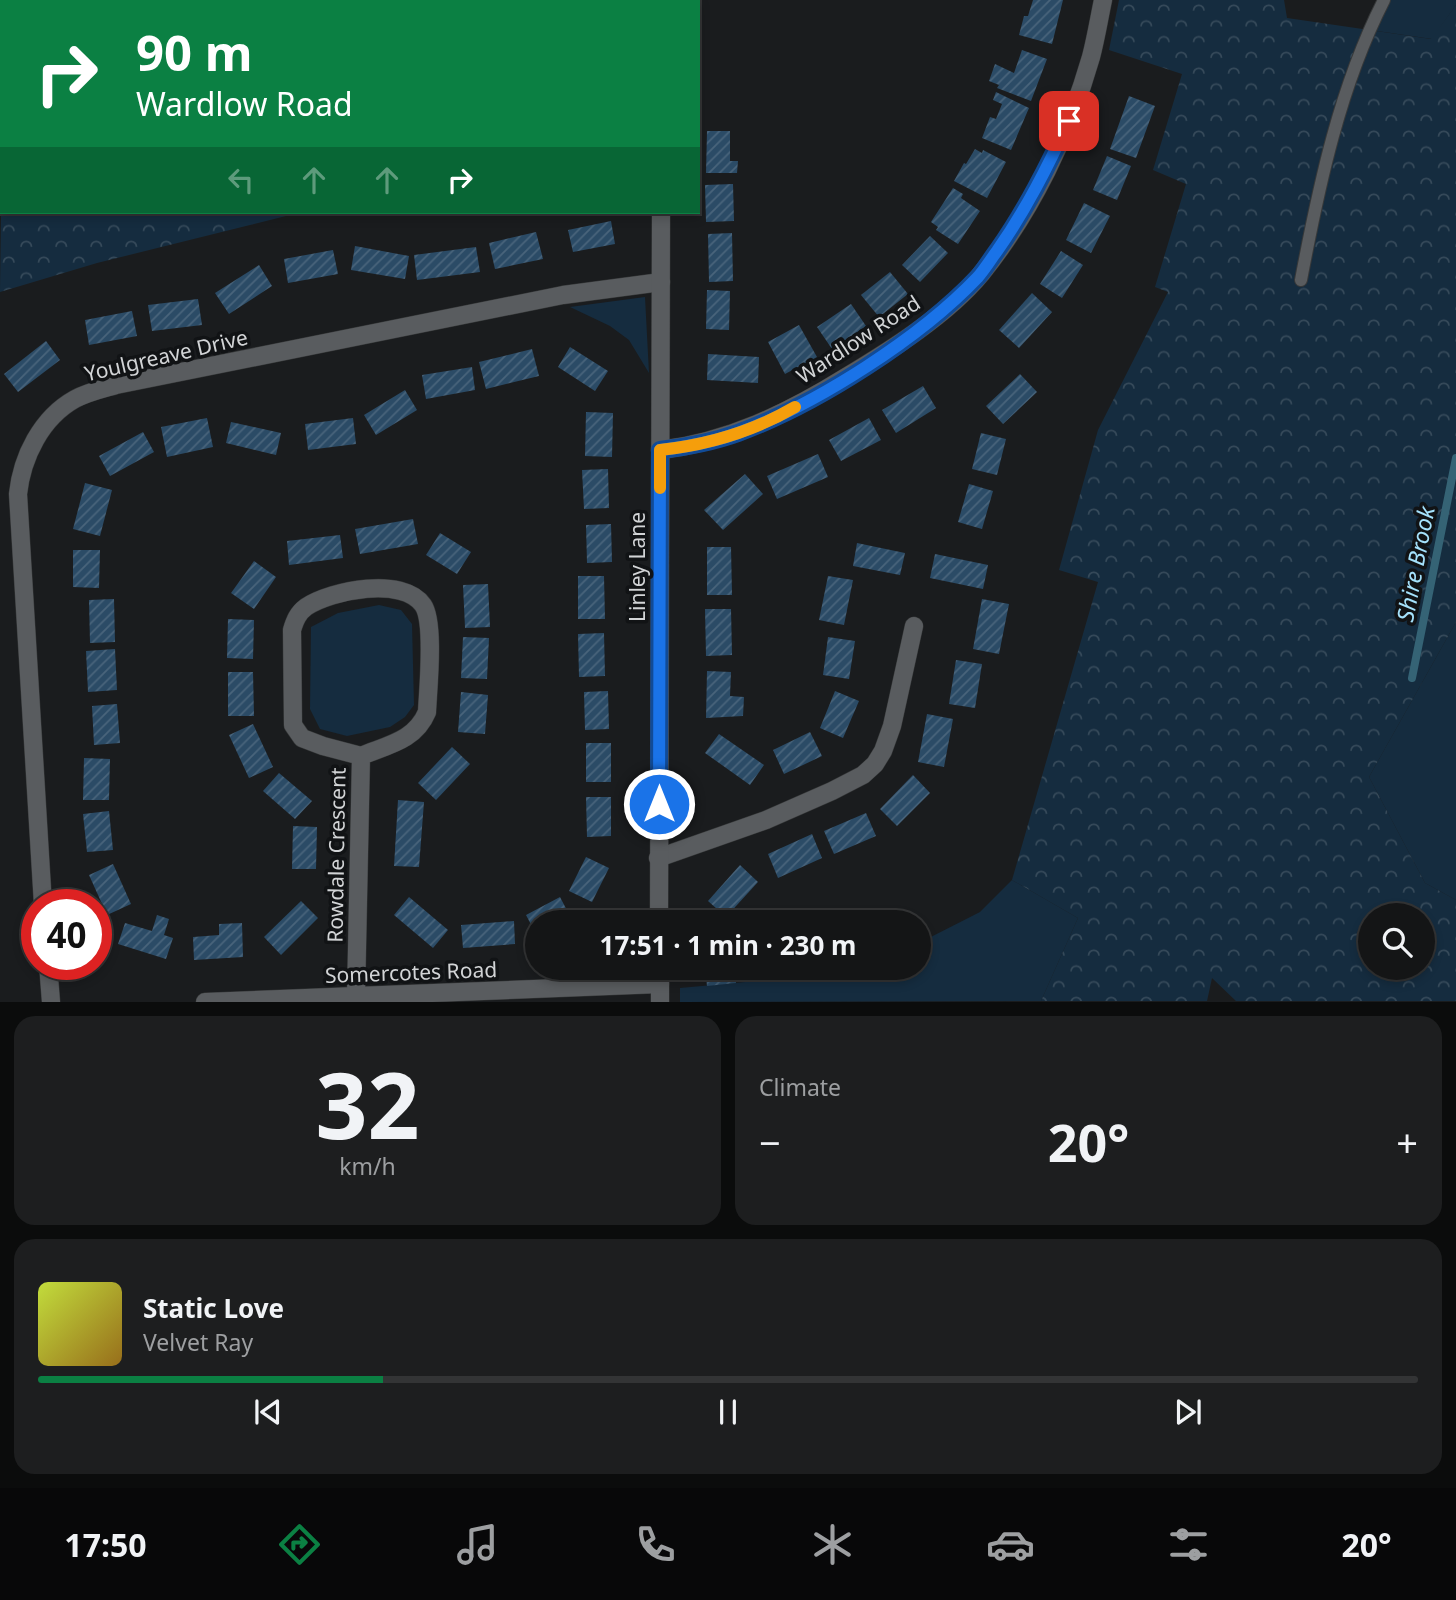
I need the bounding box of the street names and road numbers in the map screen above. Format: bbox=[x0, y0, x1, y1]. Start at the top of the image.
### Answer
street label: Wardlow Road bbox=[791, 289, 925, 389]
street label: Youlgreave Drive bbox=[82, 323, 250, 387]
street label: Linley Lane bbox=[623, 512, 651, 622]
street label: Rowdale Crescent bbox=[320, 767, 352, 943]
street label: Somercotes Road bbox=[324, 955, 498, 989]

